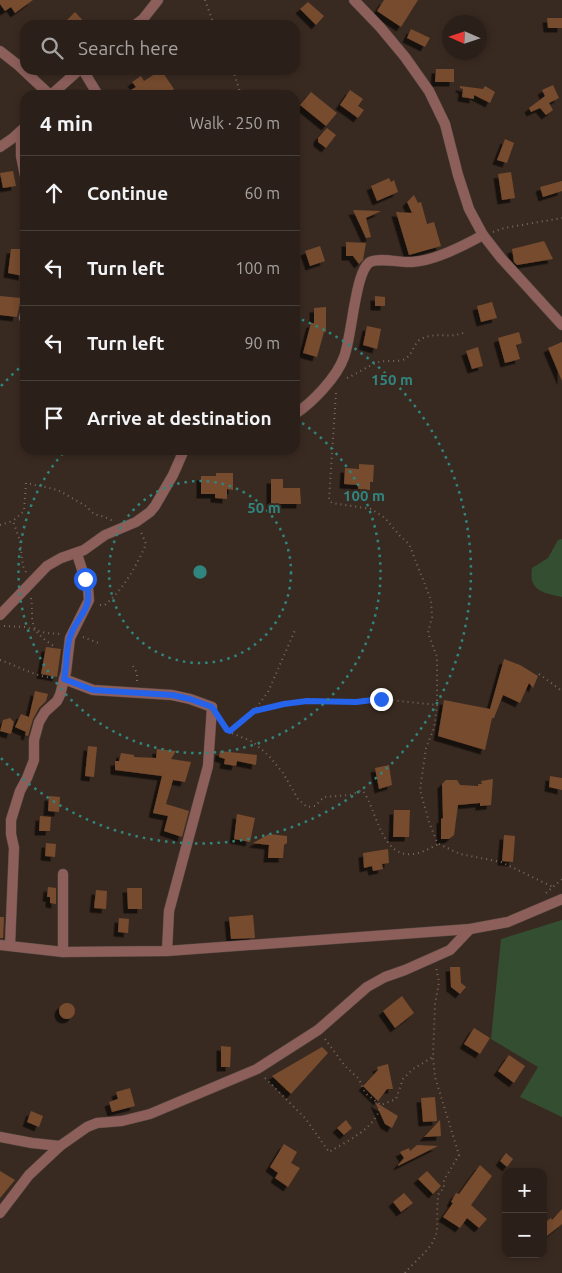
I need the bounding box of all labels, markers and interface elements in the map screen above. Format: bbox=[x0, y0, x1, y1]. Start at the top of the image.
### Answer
north arrow bbox=[442, 15, 487, 60]
search box bbox=[20, 20, 300, 75]
icon: search bbox=[38, 34, 66, 62]
text: Search here bbox=[78, 37, 178, 59]
text: 4 min bbox=[40, 111, 93, 135]
text: Walk · 250 m bbox=[189, 114, 280, 132]
icon: ahead bbox=[40, 179, 68, 207]
text: Continue bbox=[87, 182, 168, 204]
text: 60 m bbox=[244, 184, 280, 202]
icon: left bbox=[40, 254, 68, 282]
text: Turn left bbox=[87, 257, 165, 279]
text: 100 m bbox=[235, 259, 280, 277]
icon: left bbox=[40, 329, 68, 357]
text: Turn left bbox=[87, 332, 165, 354]
text: 90 m bbox=[244, 334, 280, 352]
text: 150 m bbox=[371, 371, 413, 388]
icon: arrive bbox=[40, 404, 68, 432]
text: Arrive at destination bbox=[87, 407, 272, 429]
text: 100 m bbox=[343, 487, 385, 504]
text: 50 m bbox=[247, 499, 281, 516]
centre of rings bbox=[191, 563, 209, 581]
route start bbox=[74, 568, 97, 591]
route end bbox=[370, 688, 393, 711]
map controls bbox=[502, 1168, 547, 1258]
button: + bbox=[502, 1168, 547, 1213]
button: − bbox=[502, 1213, 547, 1258]

